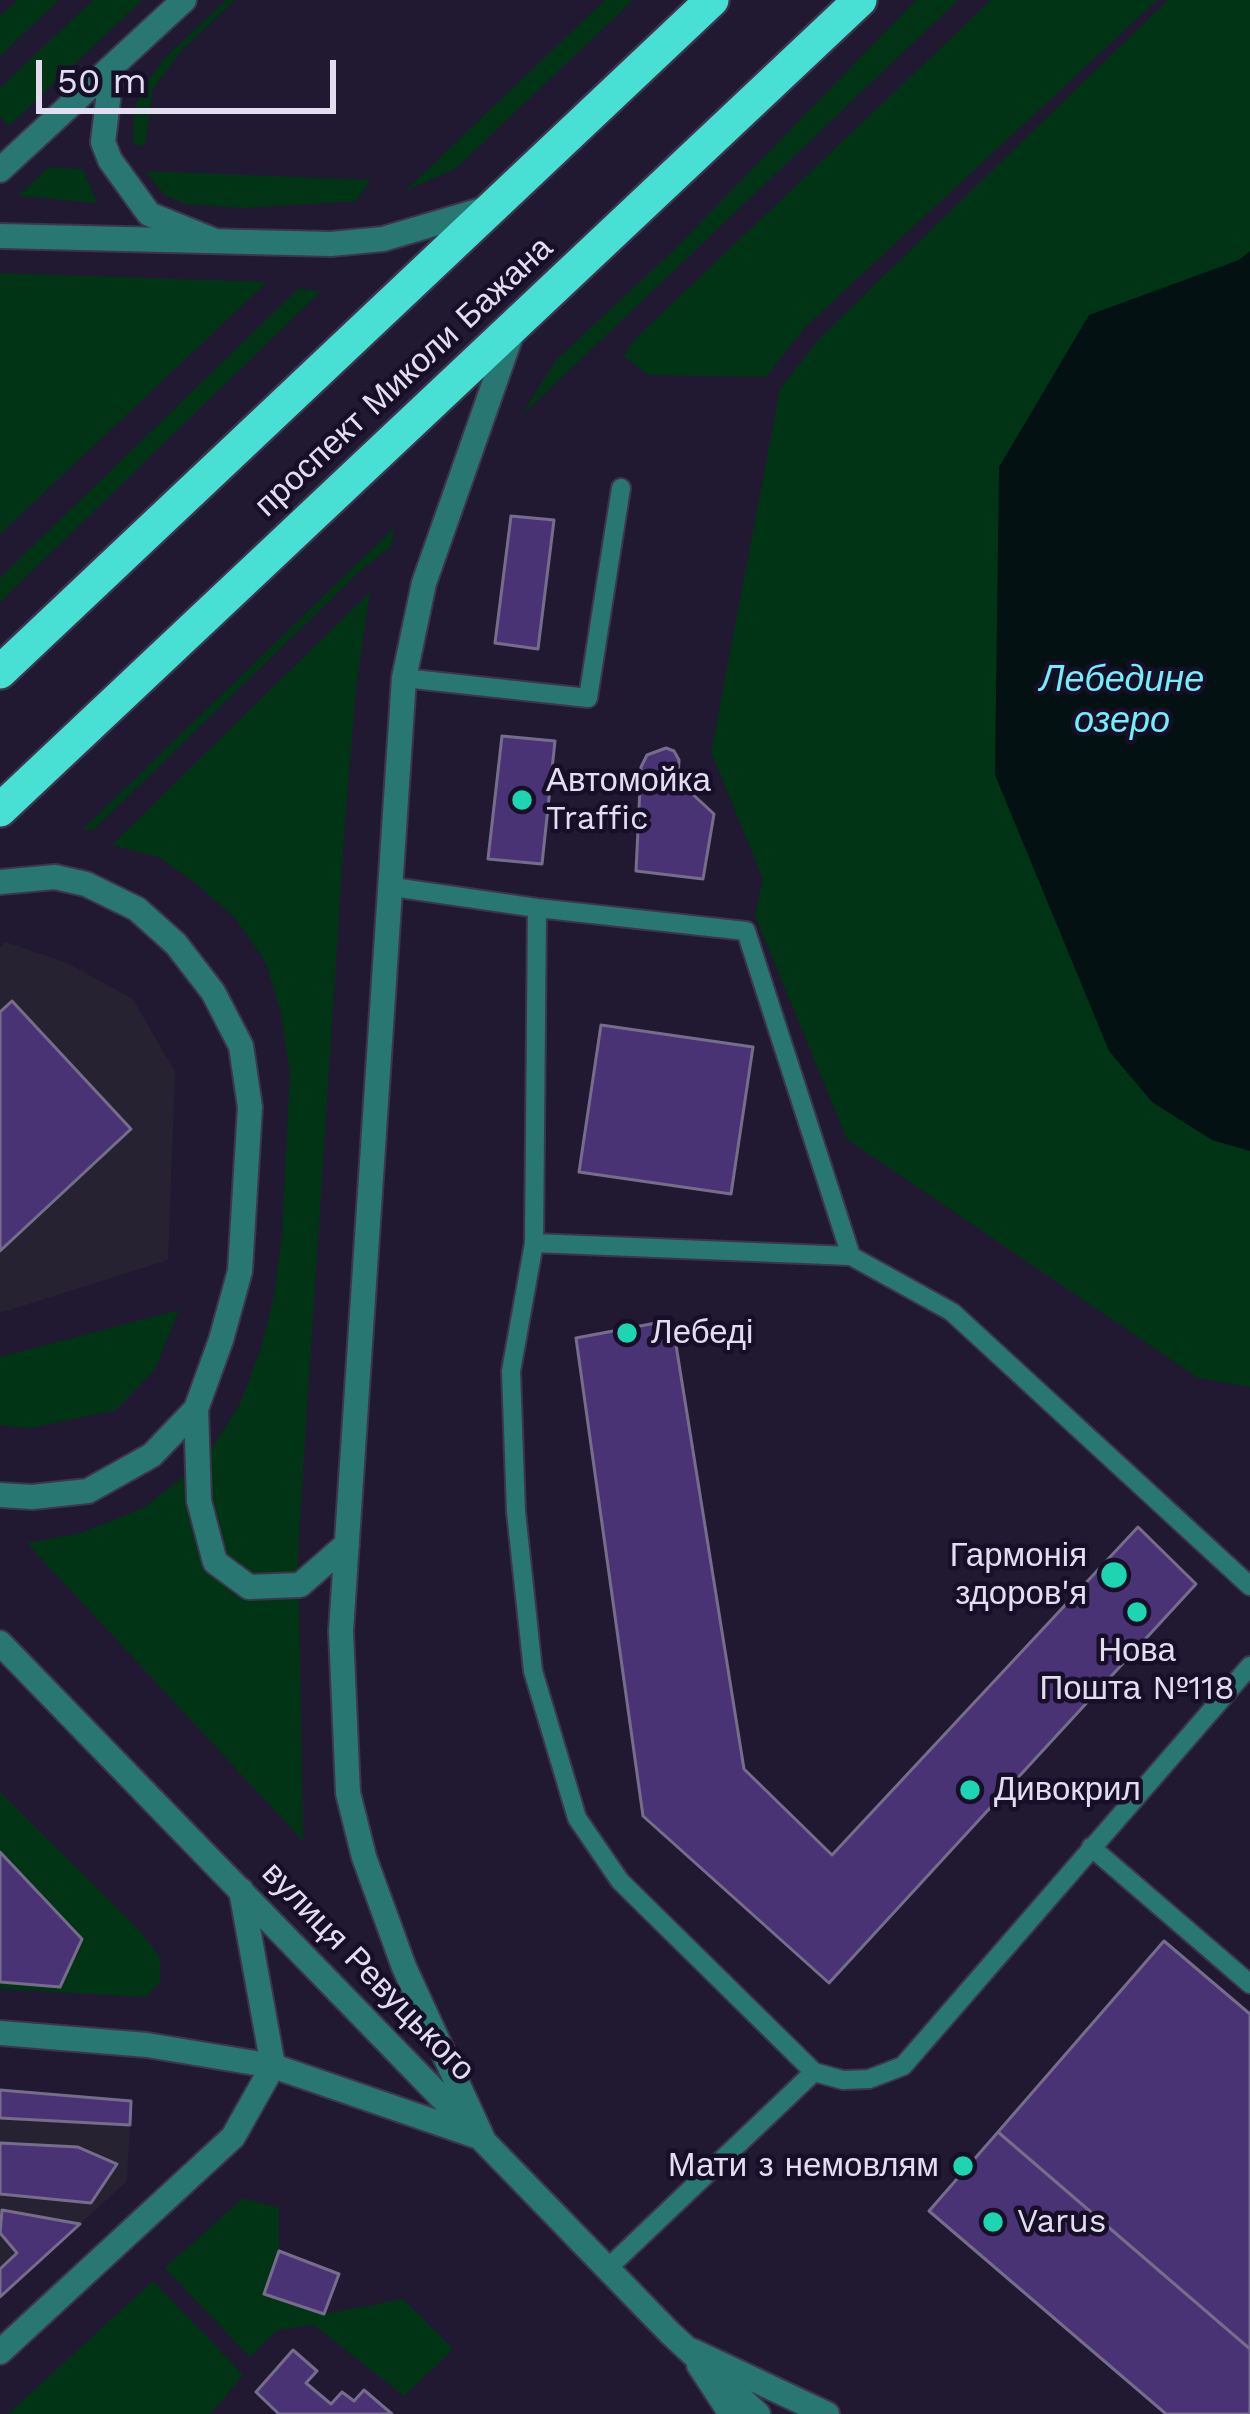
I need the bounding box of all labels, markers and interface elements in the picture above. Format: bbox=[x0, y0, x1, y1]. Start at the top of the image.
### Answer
scale bar bbox=[42, 36, 342, 110]
text: 50 m bbox=[57, 60, 147, 102]
street label: проспект Миколи Бажана bbox=[247, 229, 561, 525]
water label: Лебедине озеро bbox=[1040, 658, 1204, 743]
place label: Автомойка Traffic bbox=[546, 761, 711, 839]
marker: Автомойка Traffic bbox=[509, 787, 535, 813]
place label: Лебеді bbox=[651, 1313, 753, 1353]
marker: Лебеді bbox=[614, 1320, 640, 1346]
place label: Гармонія здоров'я bbox=[950, 1536, 1087, 1614]
marker: Гармонія здоров'я bbox=[1098, 1559, 1130, 1591]
marker: Нова Пошта №118 bbox=[1124, 1599, 1150, 1625]
place label: Нова Пошта №118 bbox=[1039, 1631, 1235, 1709]
place label: Дивокрил bbox=[994, 1770, 1141, 1810]
marker: Дивокрил bbox=[957, 1777, 983, 1803]
street label: вулиця Ревуцького bbox=[253, 1854, 483, 2090]
place label: Мати з немовлям bbox=[668, 2146, 939, 2186]
marker: Мати з немовлям bbox=[950, 2153, 976, 2179]
place label: Varus bbox=[1017, 2202, 1106, 2242]
marker: Varus bbox=[980, 2209, 1006, 2235]

